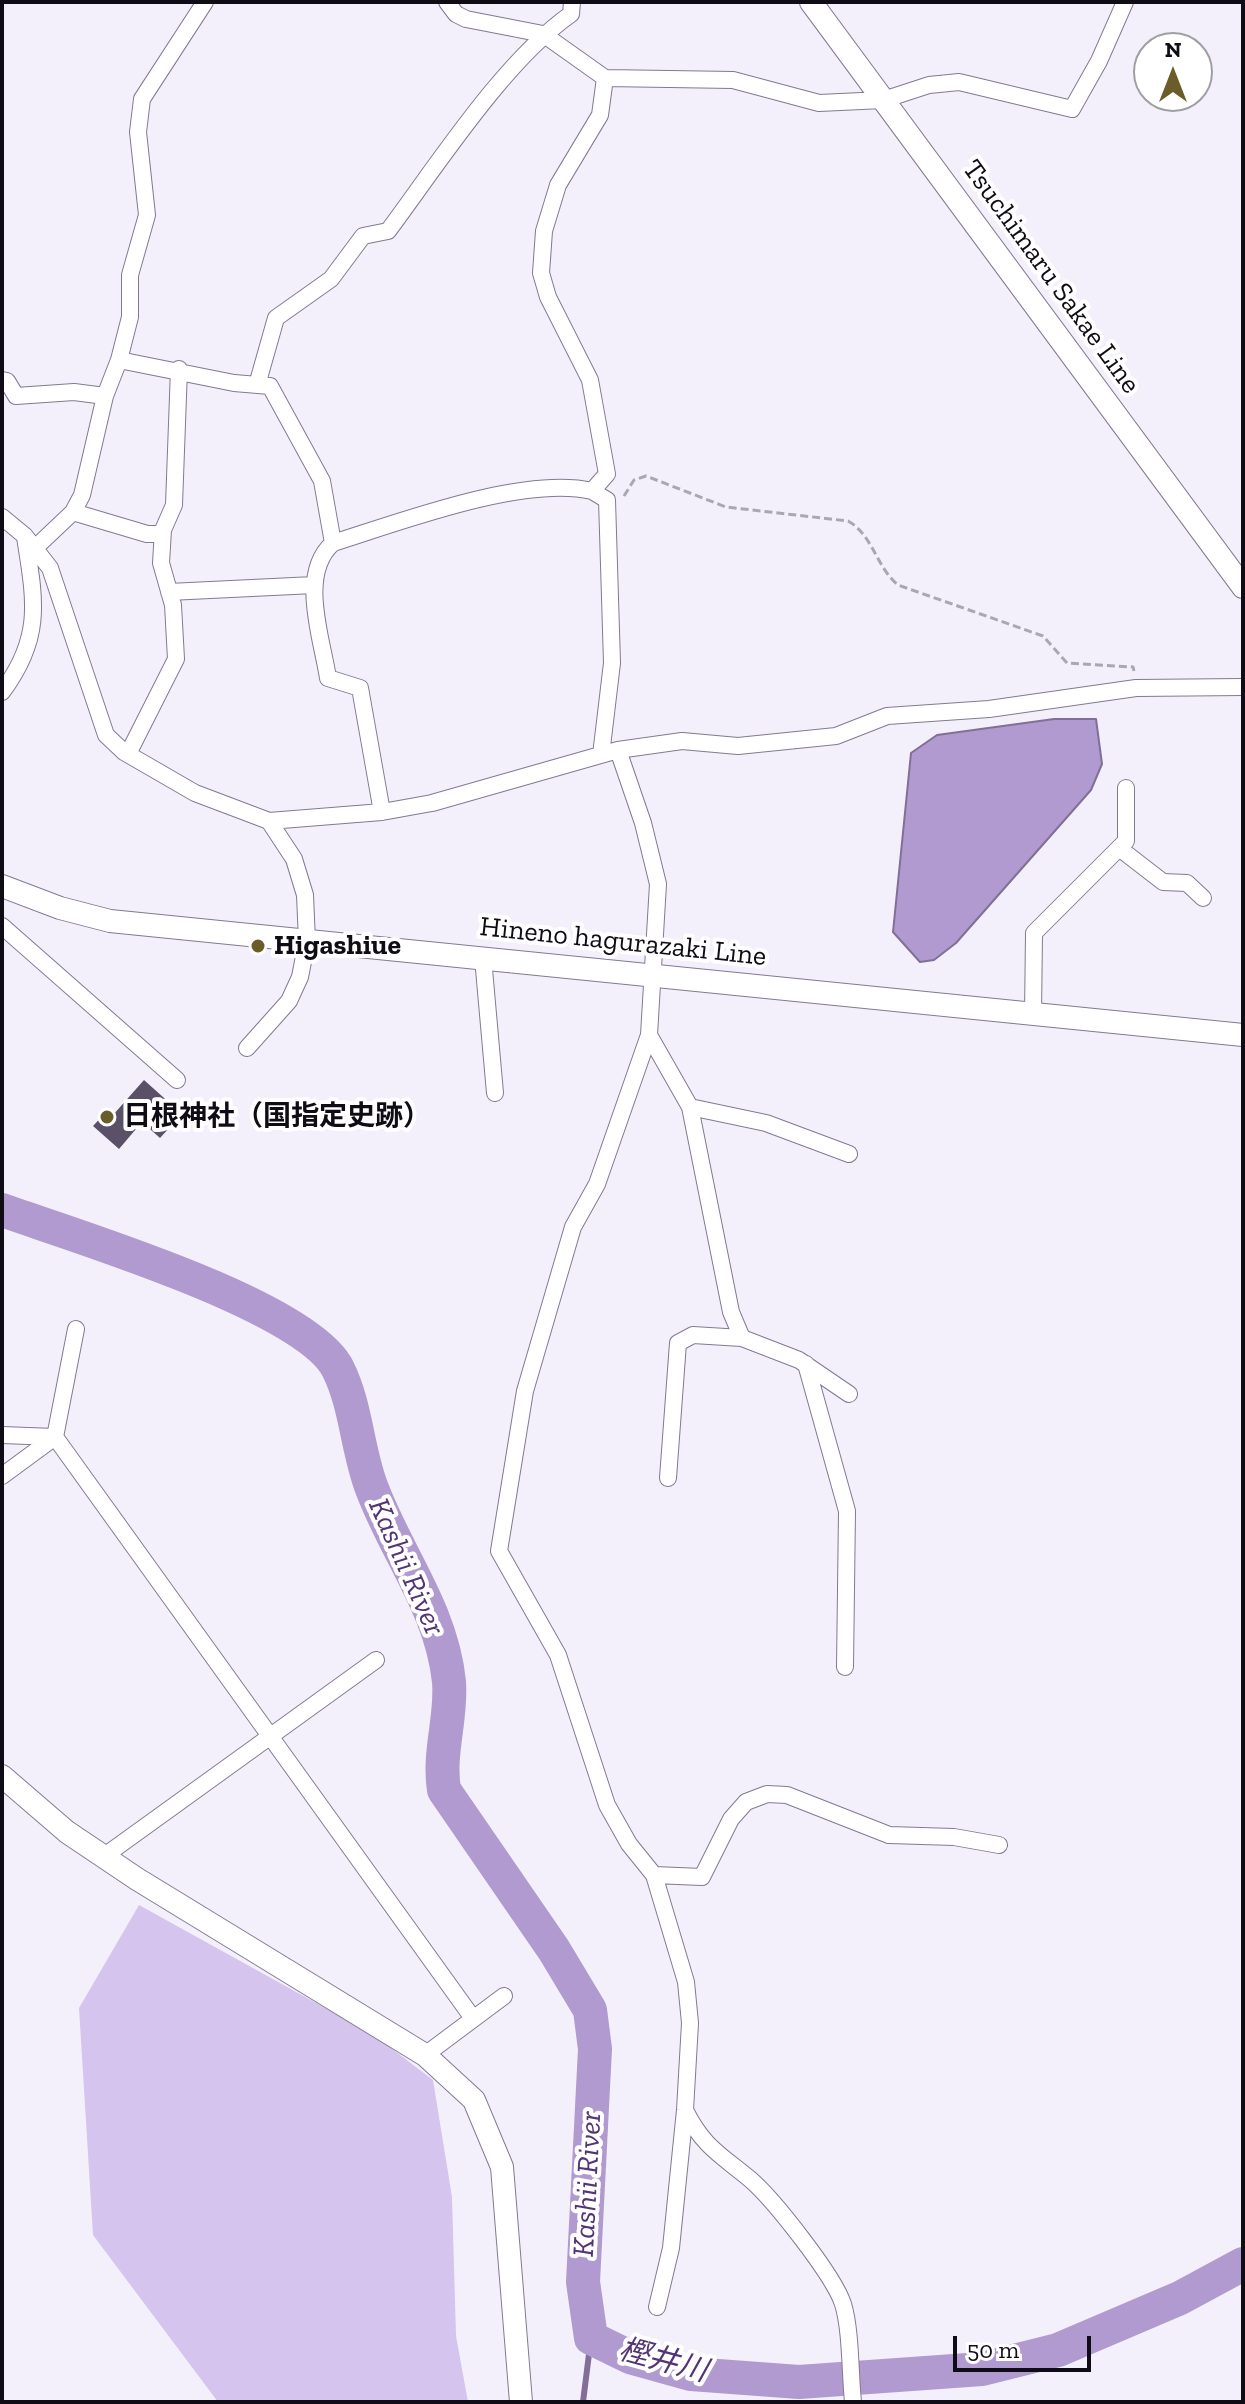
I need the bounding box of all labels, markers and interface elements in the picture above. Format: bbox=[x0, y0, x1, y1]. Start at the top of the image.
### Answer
north arrow bbox=[1133, 32, 1213, 112]
text: N bbox=[1165, 36, 1181, 63]
street label: Tsuchimaru Sakae Line bbox=[955, 154, 1147, 400]
street label: Hineno hagurazaki Line bbox=[478, 910, 768, 974]
place label: Higashiue bbox=[274, 929, 401, 963]
marker: Higashiue bbox=[249, 937, 267, 955]
place label: 日根神社（国指定史跡） bbox=[123, 1100, 431, 1134]
marker: 日根神社（国指定史跡） bbox=[98, 1108, 116, 1126]
water label: Kashii River bbox=[360, 1493, 452, 1641]
water label: Kashii River bbox=[566, 2110, 610, 2258]
scale bar bbox=[957, 2320, 1095, 2370]
water label: 樫井川 bbox=[615, 2332, 711, 2390]
text: 50 m bbox=[967, 2335, 1019, 2364]

